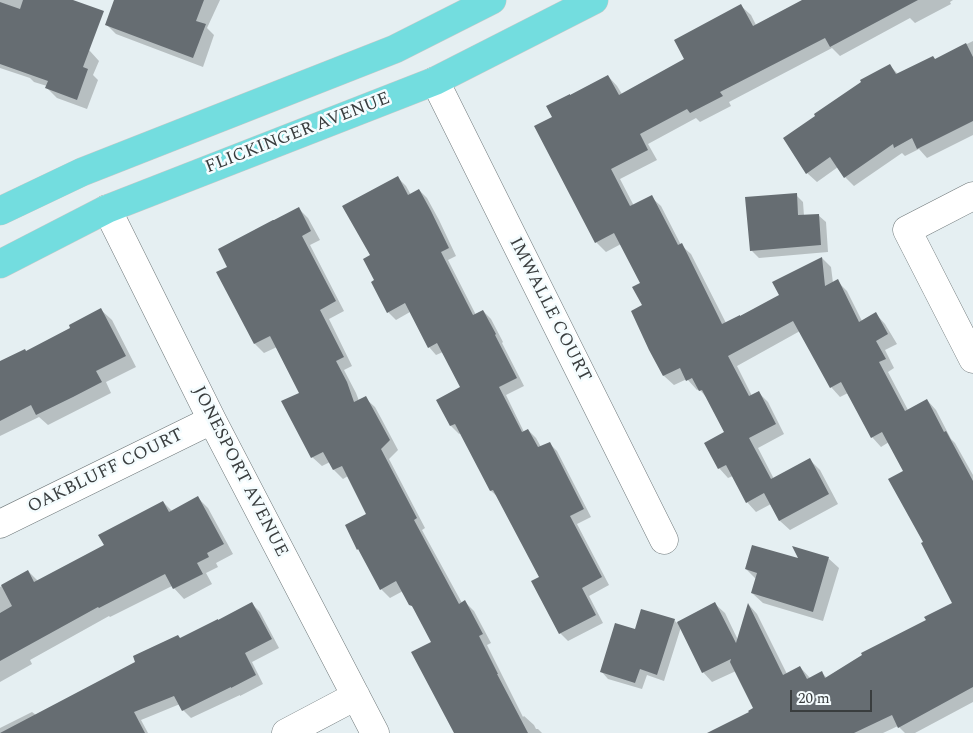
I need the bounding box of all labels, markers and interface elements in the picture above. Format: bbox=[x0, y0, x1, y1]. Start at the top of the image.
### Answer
street label: FLICKINGER AVENUE bbox=[203, 89, 393, 179]
street label: IMWALLE COURT bbox=[503, 234, 595, 386]
street label: JONESPORT AVENUE bbox=[187, 383, 291, 561]
street label: OAKBLUFF COURT bbox=[25, 425, 187, 519]
scale bar bbox=[793, 680, 876, 712]
text: 20 m bbox=[798, 687, 830, 710]

